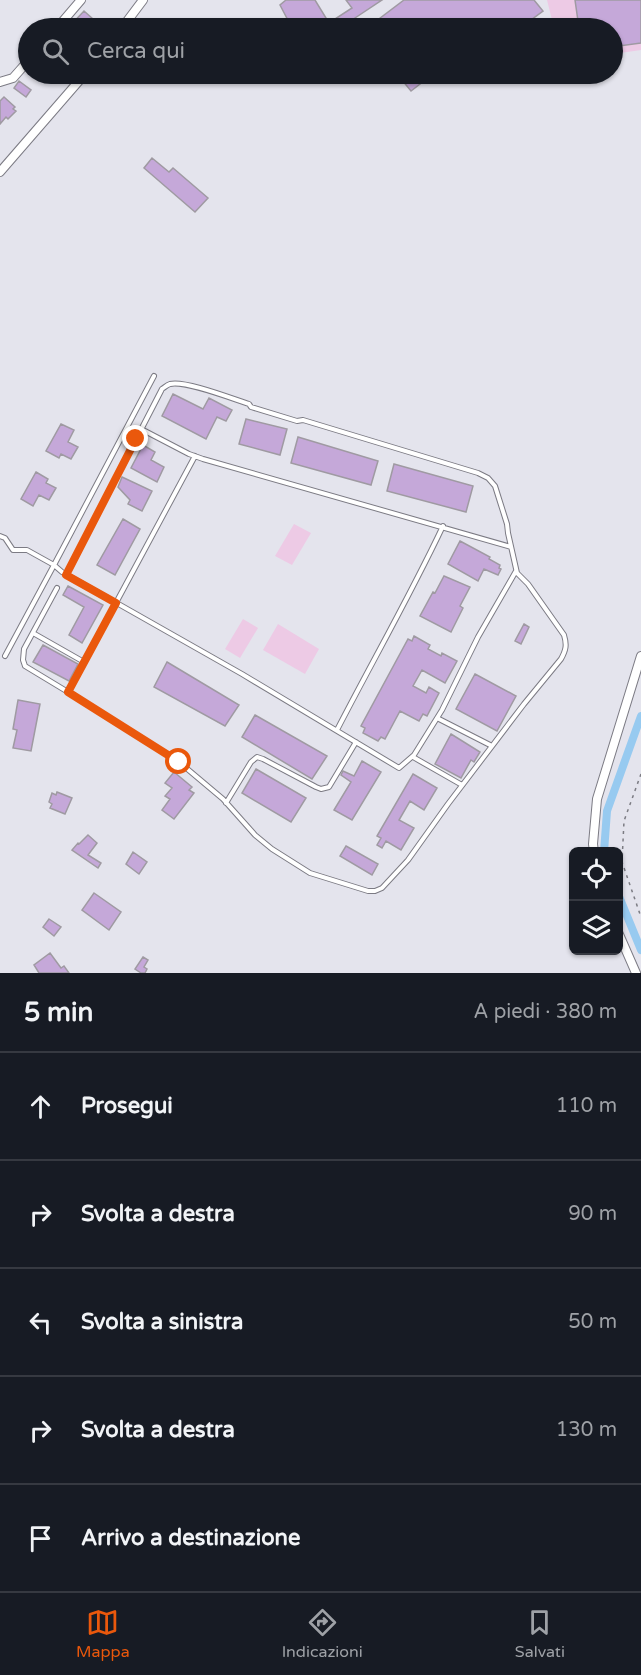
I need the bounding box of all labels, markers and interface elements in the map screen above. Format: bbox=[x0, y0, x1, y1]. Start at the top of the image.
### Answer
search box bbox=[18, 18, 623, 84]
icon: search bbox=[39, 35, 72, 68]
text: Cerca qui bbox=[87, 38, 185, 64]
route end bbox=[122, 425, 148, 451]
route start bbox=[165, 748, 191, 774]
map controls bbox=[569, 847, 623, 955]
button: locate bbox=[569, 847, 623, 901]
button: layers bbox=[569, 901, 623, 955]
text: 5 min bbox=[24, 997, 93, 1028]
text: A piedi · 380 m bbox=[474, 1000, 617, 1024]
icon: ahead bbox=[24, 1090, 57, 1123]
text: Prosegui bbox=[81, 1093, 173, 1119]
text: 110 m bbox=[556, 1094, 617, 1118]
icon: right bbox=[24, 1198, 57, 1231]
text: Svolta a destra bbox=[81, 1201, 235, 1227]
text: 90 m bbox=[568, 1202, 617, 1226]
icon: left bbox=[24, 1306, 57, 1339]
text: Svolta a sinistra bbox=[81, 1309, 243, 1335]
text: 50 m bbox=[568, 1310, 617, 1334]
icon: right bbox=[24, 1414, 57, 1447]
text: Svolta a destra bbox=[81, 1417, 235, 1443]
text: 130 m bbox=[556, 1418, 617, 1442]
icon: arrive bbox=[24, 1522, 57, 1555]
text: Arrivo a destinazione bbox=[81, 1525, 300, 1551]
tab: Mappa bbox=[76, 1606, 130, 1662]
tab: Indicazioni bbox=[282, 1606, 363, 1662]
tab: Salvati bbox=[515, 1606, 565, 1662]

